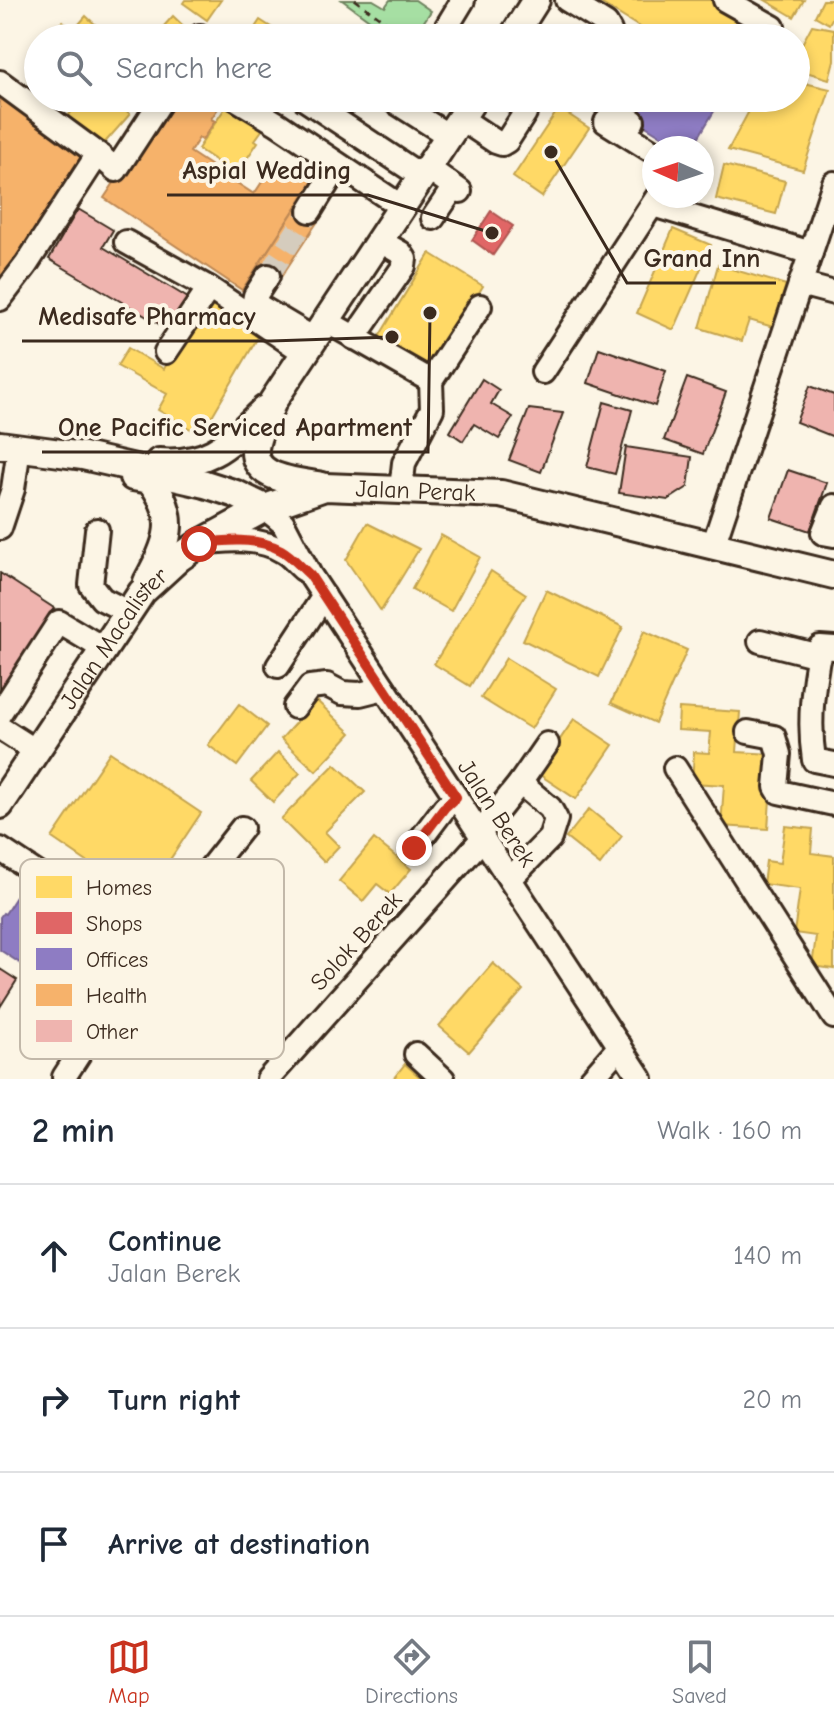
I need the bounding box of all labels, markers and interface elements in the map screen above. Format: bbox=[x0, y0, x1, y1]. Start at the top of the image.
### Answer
search box bbox=[24, 24, 810, 112]
icon: search bbox=[52, 46, 96, 90]
text: Search here bbox=[116, 51, 272, 86]
north arrow bbox=[642, 136, 714, 208]
callout: Aspial Wedding bbox=[167, 145, 368, 195]
text: Aspial Wedding bbox=[182, 156, 352, 186]
callout: Grand Inn bbox=[627, 233, 776, 283]
text: Grand Inn bbox=[644, 244, 760, 274]
callout: Medisafe Pharmacy bbox=[22, 291, 271, 341]
text: Medisafe Pharmacy bbox=[38, 302, 256, 332]
callout: One Pacific Serviced Apartment bbox=[42, 402, 428, 452]
text: One Pacific Serviced Apartment bbox=[58, 413, 412, 443]
street label: Jalan Perak bbox=[355, 474, 476, 507]
route start bbox=[181, 526, 217, 562]
street label: Jalan Macalister bbox=[54, 561, 174, 714]
street label: Jalan Berek bbox=[452, 754, 542, 872]
route end bbox=[396, 830, 432, 866]
legend bbox=[20, 859, 284, 1059]
text: Homes bbox=[86, 875, 152, 901]
street label: Solok Berek bbox=[304, 886, 408, 996]
text: Shops bbox=[86, 911, 142, 937]
text: Offices bbox=[86, 947, 148, 973]
text: Health bbox=[86, 983, 147, 1009]
text: Other bbox=[86, 1019, 138, 1045]
text: 2 min bbox=[32, 1111, 115, 1151]
text: Walk · 160 m bbox=[657, 1116, 802, 1146]
text: Continue bbox=[108, 1224, 222, 1259]
icon: ahead bbox=[32, 1234, 76, 1278]
text: 140 m bbox=[733, 1241, 802, 1271]
text: Jalan Berek bbox=[108, 1259, 240, 1289]
icon: right bbox=[32, 1378, 76, 1422]
text: Turn right bbox=[108, 1383, 240, 1418]
text: 20 m bbox=[742, 1385, 802, 1415]
icon: arrive bbox=[32, 1522, 76, 1566]
text: Arrive at destination bbox=[108, 1527, 370, 1562]
tab: Map bbox=[107, 1635, 151, 1709]
tab: Directions bbox=[365, 1635, 458, 1709]
tab: Saved bbox=[672, 1635, 727, 1709]

